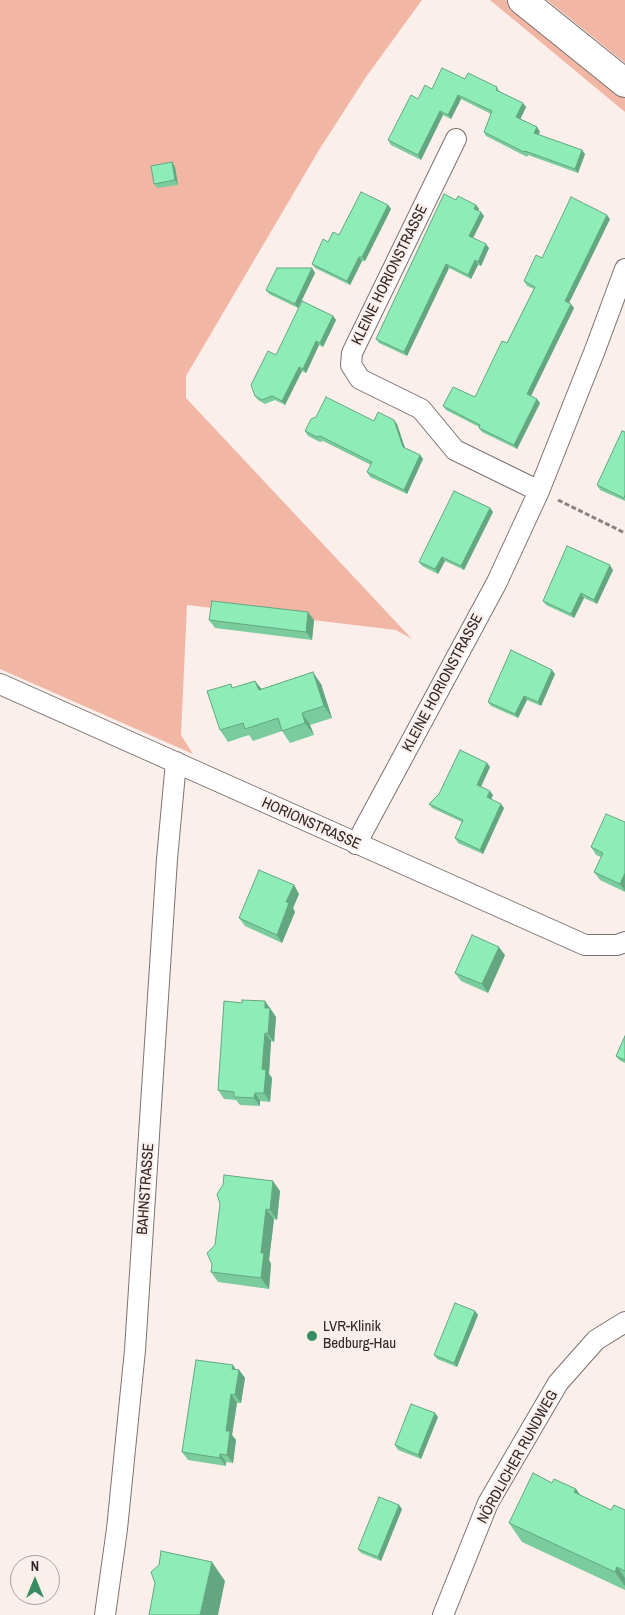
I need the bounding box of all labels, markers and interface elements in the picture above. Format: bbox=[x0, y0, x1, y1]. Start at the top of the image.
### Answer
street label: KLEINE HORIONSTRASSE bbox=[348, 202, 432, 348]
street label: KLEINE HORIONSTRASSE bbox=[399, 611, 487, 755]
street label: HORIONSTRASSE bbox=[259, 794, 363, 854]
street label: BAHNSTRASSE bbox=[134, 1143, 158, 1235]
place label: LVR-Klinik Bedburg-Hau bbox=[323, 1318, 396, 1353]
marker: LVR-Klinik Bedburg-Hau bbox=[305, 1329, 319, 1343]
street label: NÖRDLICHER RUNDWEG bbox=[474, 1387, 562, 1527]
north arrow bbox=[10, 1555, 60, 1605]
text: N bbox=[31, 1557, 39, 1575]

